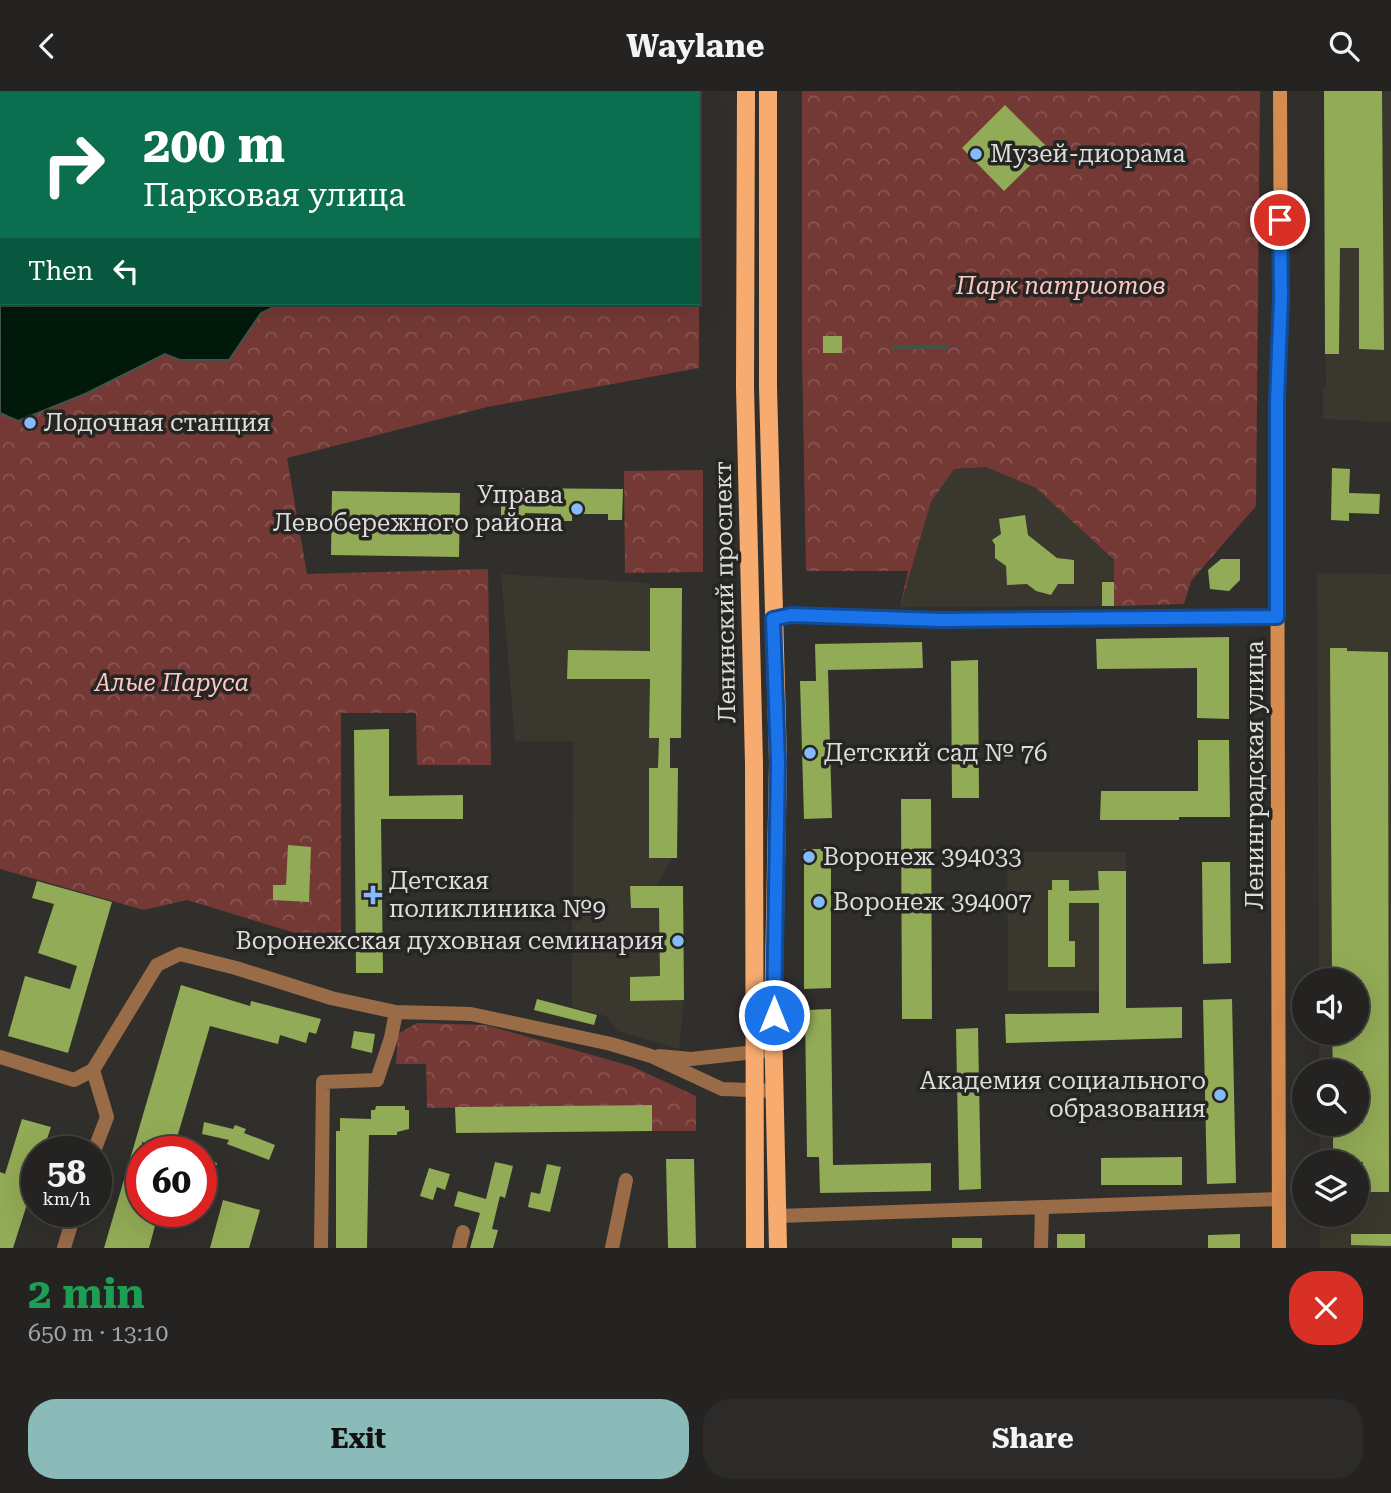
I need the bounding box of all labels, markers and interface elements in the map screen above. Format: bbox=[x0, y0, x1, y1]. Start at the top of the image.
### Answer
icon: back bbox=[28, 27, 66, 65]
text: Waylane bbox=[626, 27, 765, 65]
icon: search bbox=[1325, 27, 1363, 65]
text: 200 m bbox=[143, 117, 285, 174]
icon: right bbox=[28, 119, 119, 210]
place label: Музей-диорама bbox=[990, 140, 1185, 168]
marker: Музей-диорама bbox=[968, 146, 984, 162]
text: Парковая улица bbox=[143, 176, 406, 214]
pin bbox=[1250, 190, 1310, 250]
icon: arrive bbox=[1261, 201, 1299, 239]
icon: left bbox=[107, 252, 145, 290]
text: Then bbox=[28, 256, 93, 286]
park label: Парк патриотов bbox=[955, 272, 1166, 300]
place label: Лодочная станция bbox=[44, 409, 271, 437]
marker: Лодочная станция bbox=[22, 415, 38, 431]
street label: Ленинский проспект bbox=[709, 461, 741, 723]
place label: Управа Левобережного района bbox=[273, 481, 563, 537]
marker: Управа Левобережного района bbox=[569, 501, 585, 517]
street label: Ленинградская улица bbox=[1241, 640, 1269, 910]
park label: Алые Паруса bbox=[93, 669, 249, 697]
place label: Детский сад № 76 bbox=[824, 739, 1047, 767]
marker: Детский сад № 76 bbox=[802, 745, 818, 761]
place label: Воронеж 394033 bbox=[823, 843, 1022, 871]
marker: Воронеж 394033 bbox=[801, 849, 817, 865]
place label: Детская поликлиника №9 bbox=[389, 867, 606, 923]
marker: Детская поликлиника №9 bbox=[363, 885, 383, 905]
place label: Воронеж 394007 bbox=[833, 888, 1032, 916]
marker: Воронеж 394007 bbox=[811, 894, 827, 910]
place label: Воронежская духовная семинария bbox=[236, 927, 664, 955]
marker: Воронежская духовная семинария bbox=[670, 933, 686, 949]
map controls bbox=[1292, 968, 1369, 1227]
button: sound bbox=[1292, 968, 1369, 1045]
position arrow bbox=[737, 978, 811, 1052]
button: search bbox=[1292, 1059, 1369, 1136]
place label: Академия социального образования bbox=[920, 1067, 1206, 1123]
marker: Академия социального образования bbox=[1212, 1087, 1228, 1103]
speed limit sign: 60 bbox=[126, 1136, 217, 1227]
button: layers bbox=[1292, 1150, 1369, 1227]
text: 58 bbox=[47, 1152, 86, 1193]
text: km/h bbox=[42, 1188, 91, 1209]
text: 2 min bbox=[28, 1269, 145, 1318]
button: close bbox=[1289, 1271, 1363, 1345]
text: 650 m · 13:10 bbox=[28, 1320, 168, 1347]
button: Exit bbox=[28, 1399, 689, 1479]
button: Share bbox=[703, 1399, 1363, 1479]

